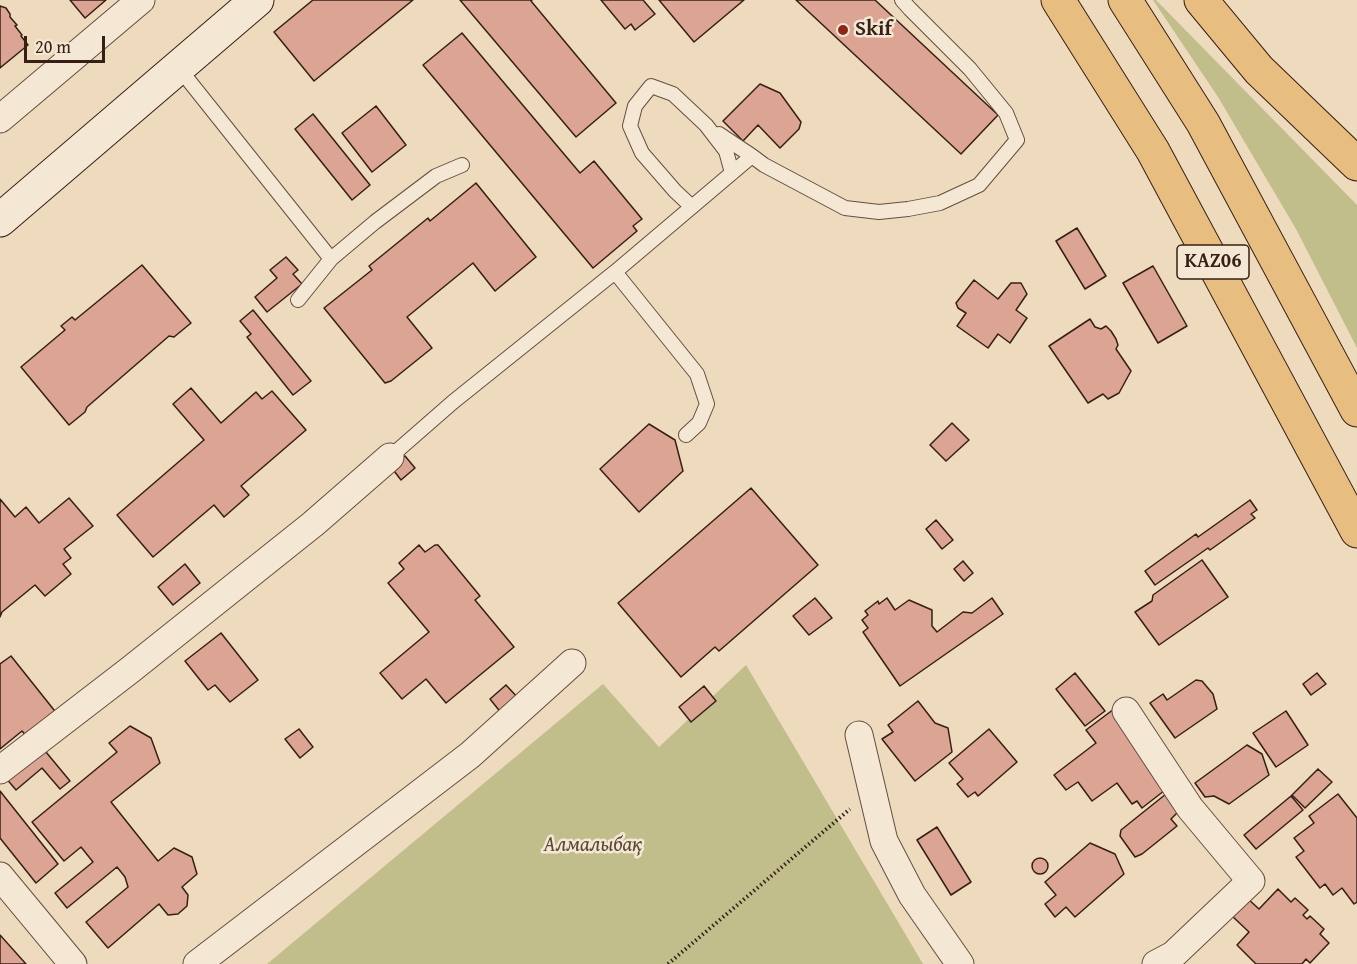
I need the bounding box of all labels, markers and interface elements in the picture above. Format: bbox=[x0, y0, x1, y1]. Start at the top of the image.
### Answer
place label: Skif bbox=[855, 17, 892, 43]
marker: Skif bbox=[836, 23, 850, 37]
scale bar bbox=[27, 24, 108, 62]
text: 20 m bbox=[35, 33, 71, 60]
road number: KАZ06 bbox=[1177, 245, 1249, 279]
park label: Алмалыбақ bbox=[543, 833, 643, 859]

